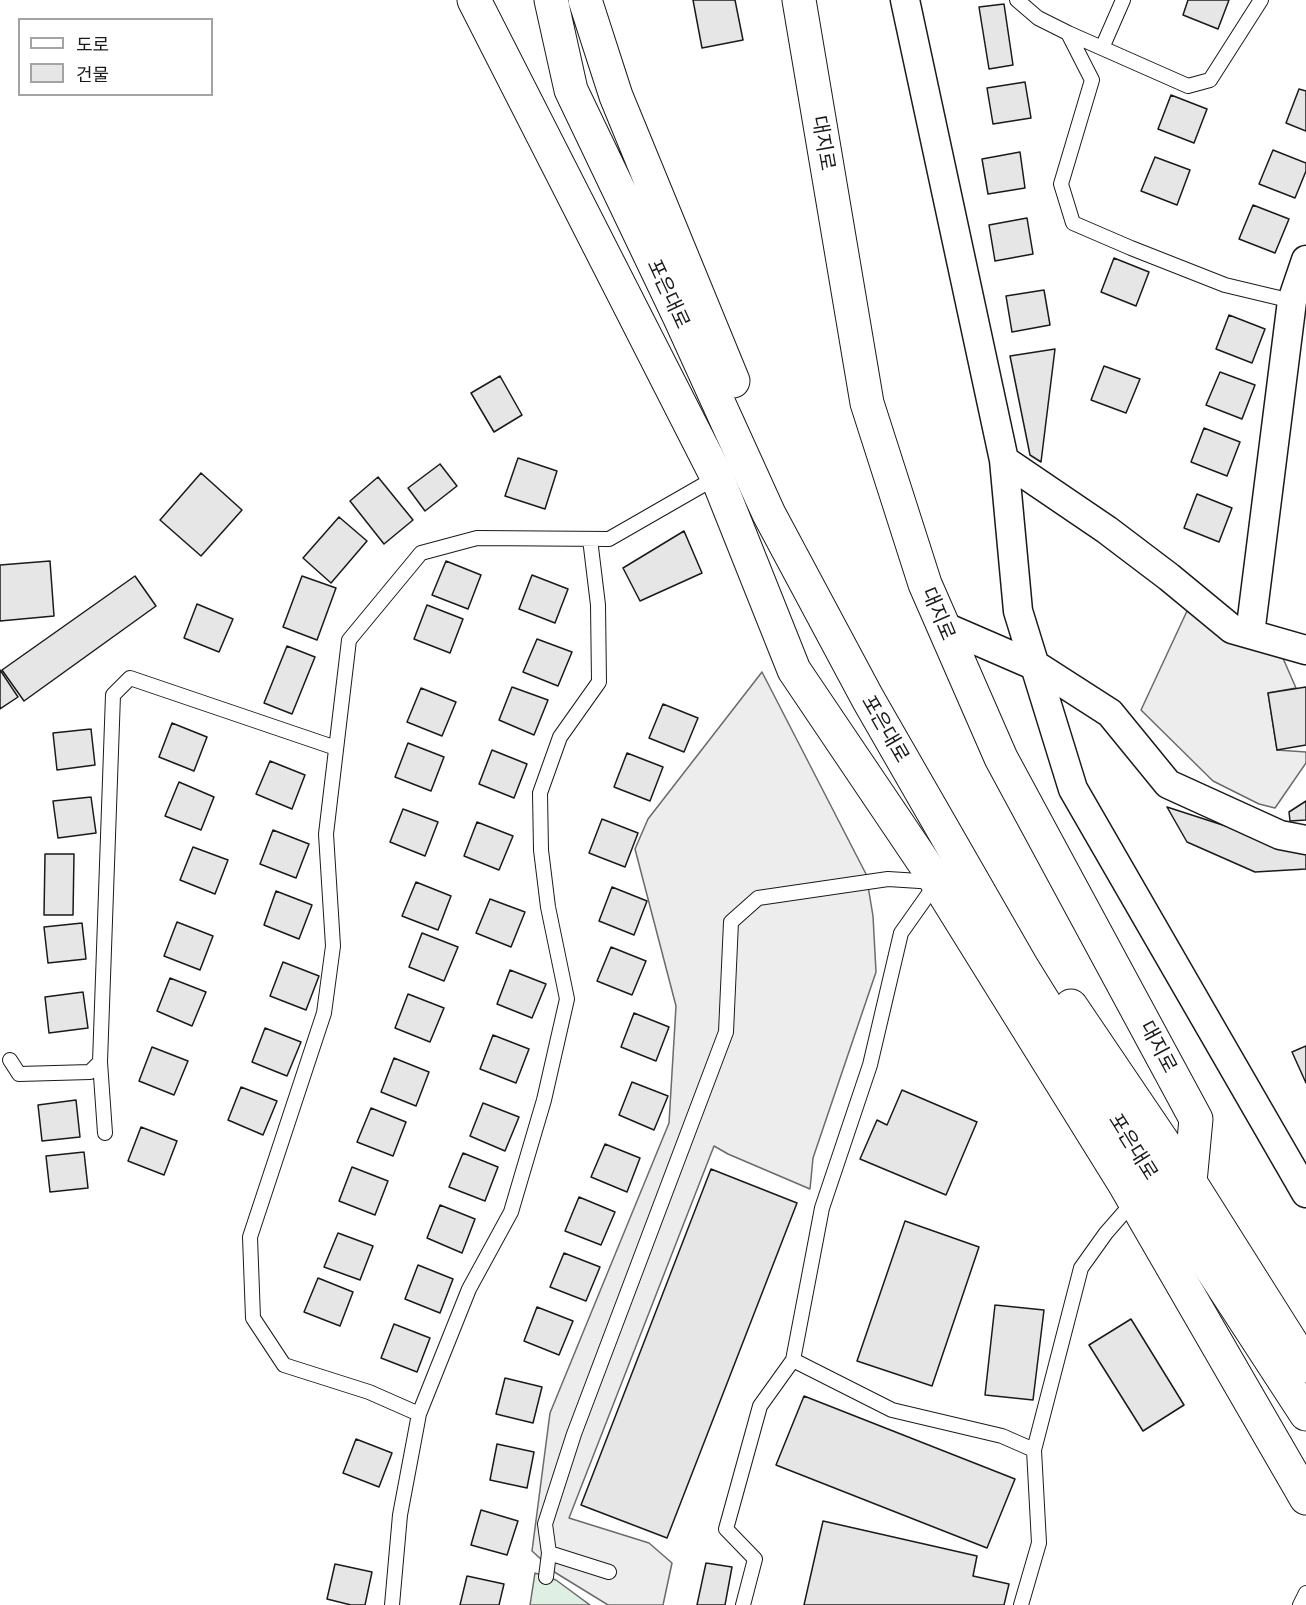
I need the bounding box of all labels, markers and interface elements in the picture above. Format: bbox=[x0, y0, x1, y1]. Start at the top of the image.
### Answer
legend bbox=[18, 18, 213, 96]
text: 도로 bbox=[76, 35, 109, 55]
text: 건물 bbox=[76, 65, 109, 85]
street label: 대지로 bbox=[806, 114, 840, 172]
street label: 포은대로 bbox=[642, 256, 694, 332]
street label: 대지로 bbox=[916, 584, 960, 644]
street label: 포은대로 bbox=[856, 691, 914, 767]
street label: 대지로 bbox=[1134, 1017, 1182, 1077]
street label: 포은대로 bbox=[1103, 1109, 1163, 1185]

